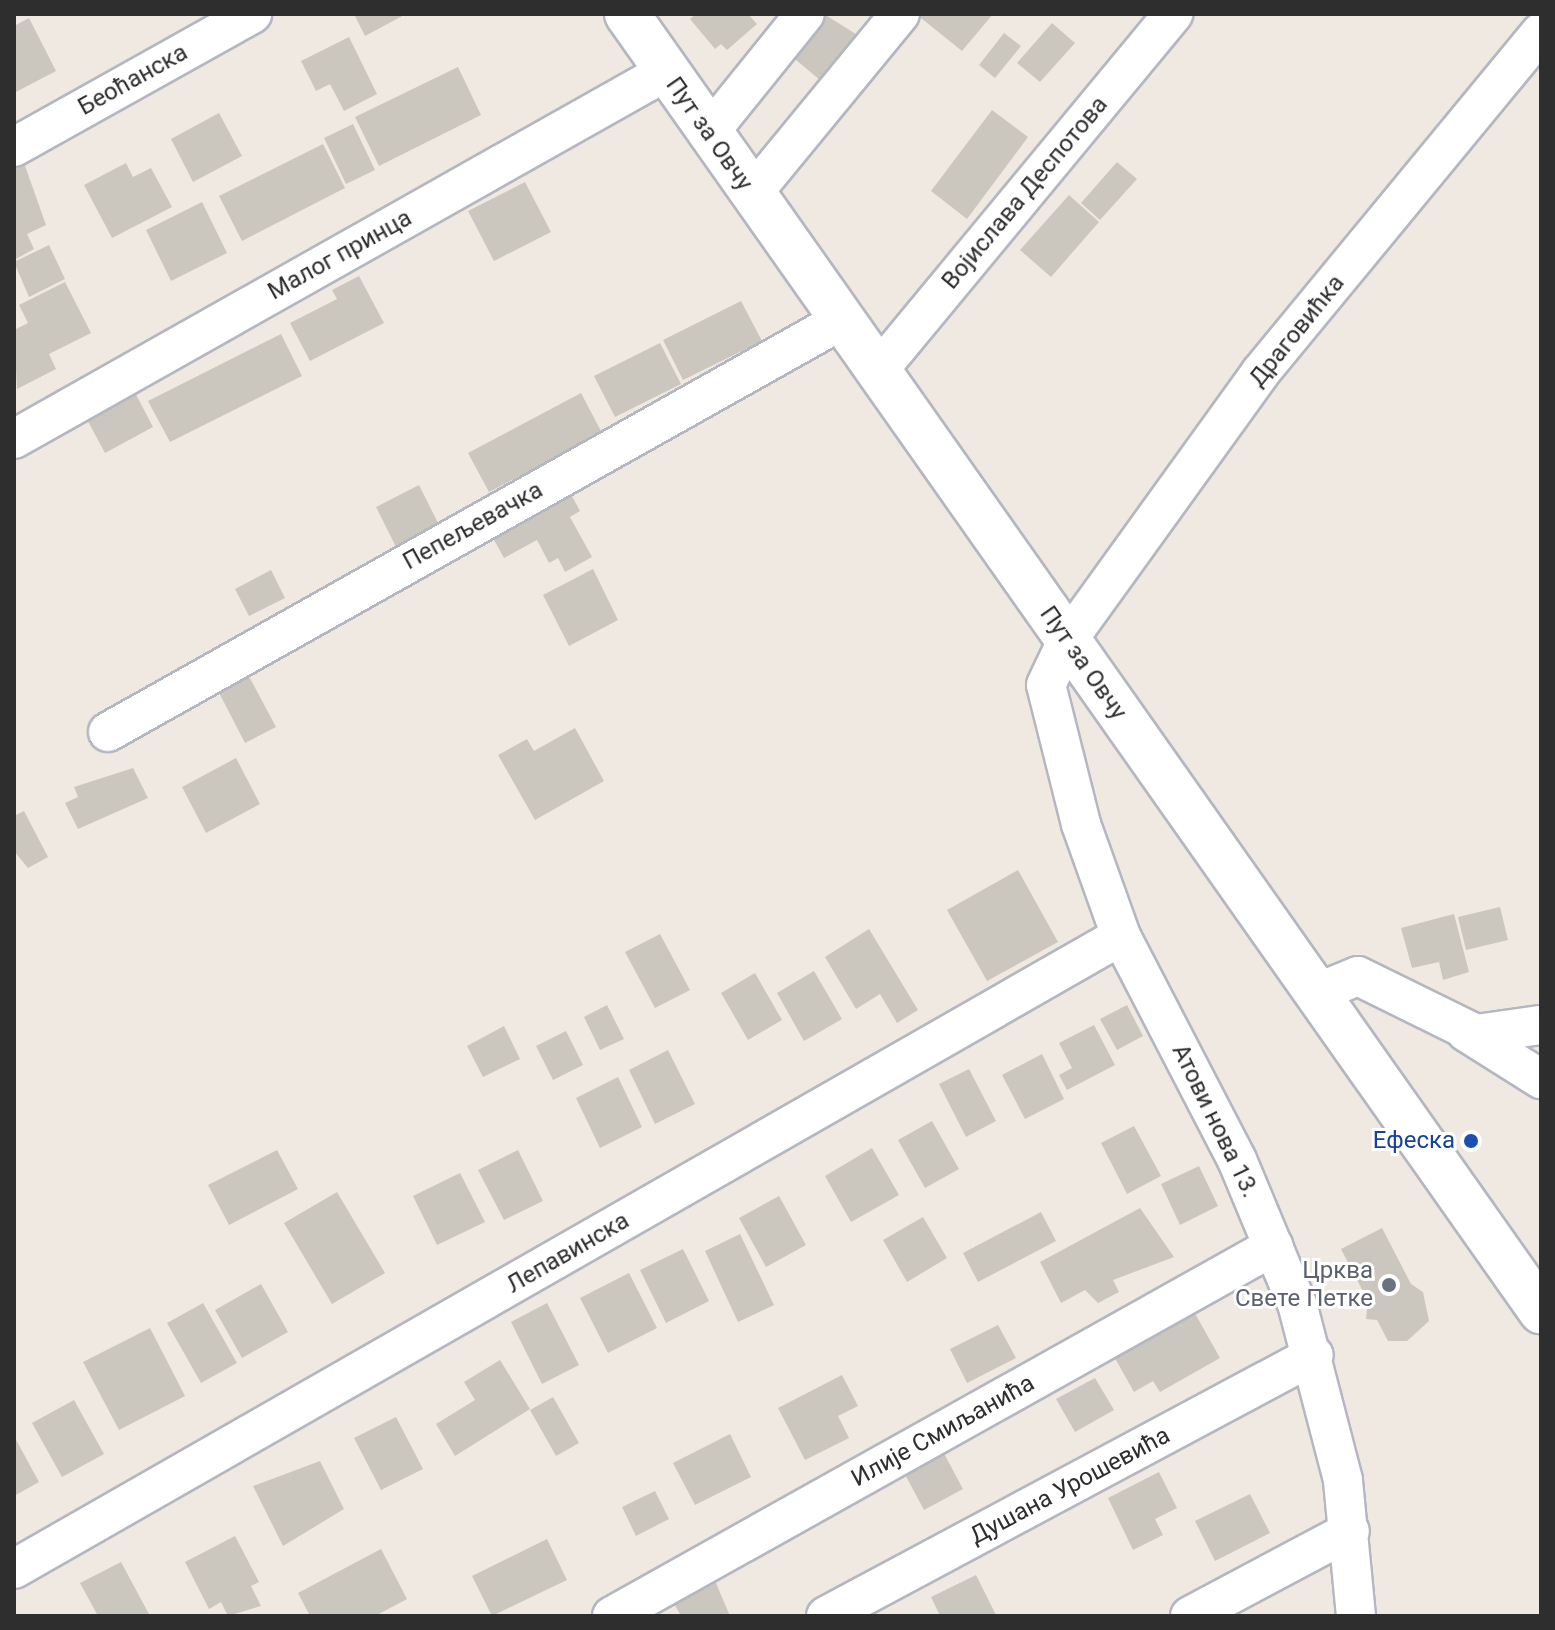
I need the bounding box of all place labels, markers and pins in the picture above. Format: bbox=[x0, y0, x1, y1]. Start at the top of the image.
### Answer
place label: Ефеска bbox=[1373, 1127, 1455, 1155]
marker: Ефеска bbox=[1462, 1132, 1480, 1150]
place label: Црква Свете Петке bbox=[1235, 1257, 1373, 1313]
marker: Црква Свете Петке bbox=[1380, 1276, 1398, 1294]

